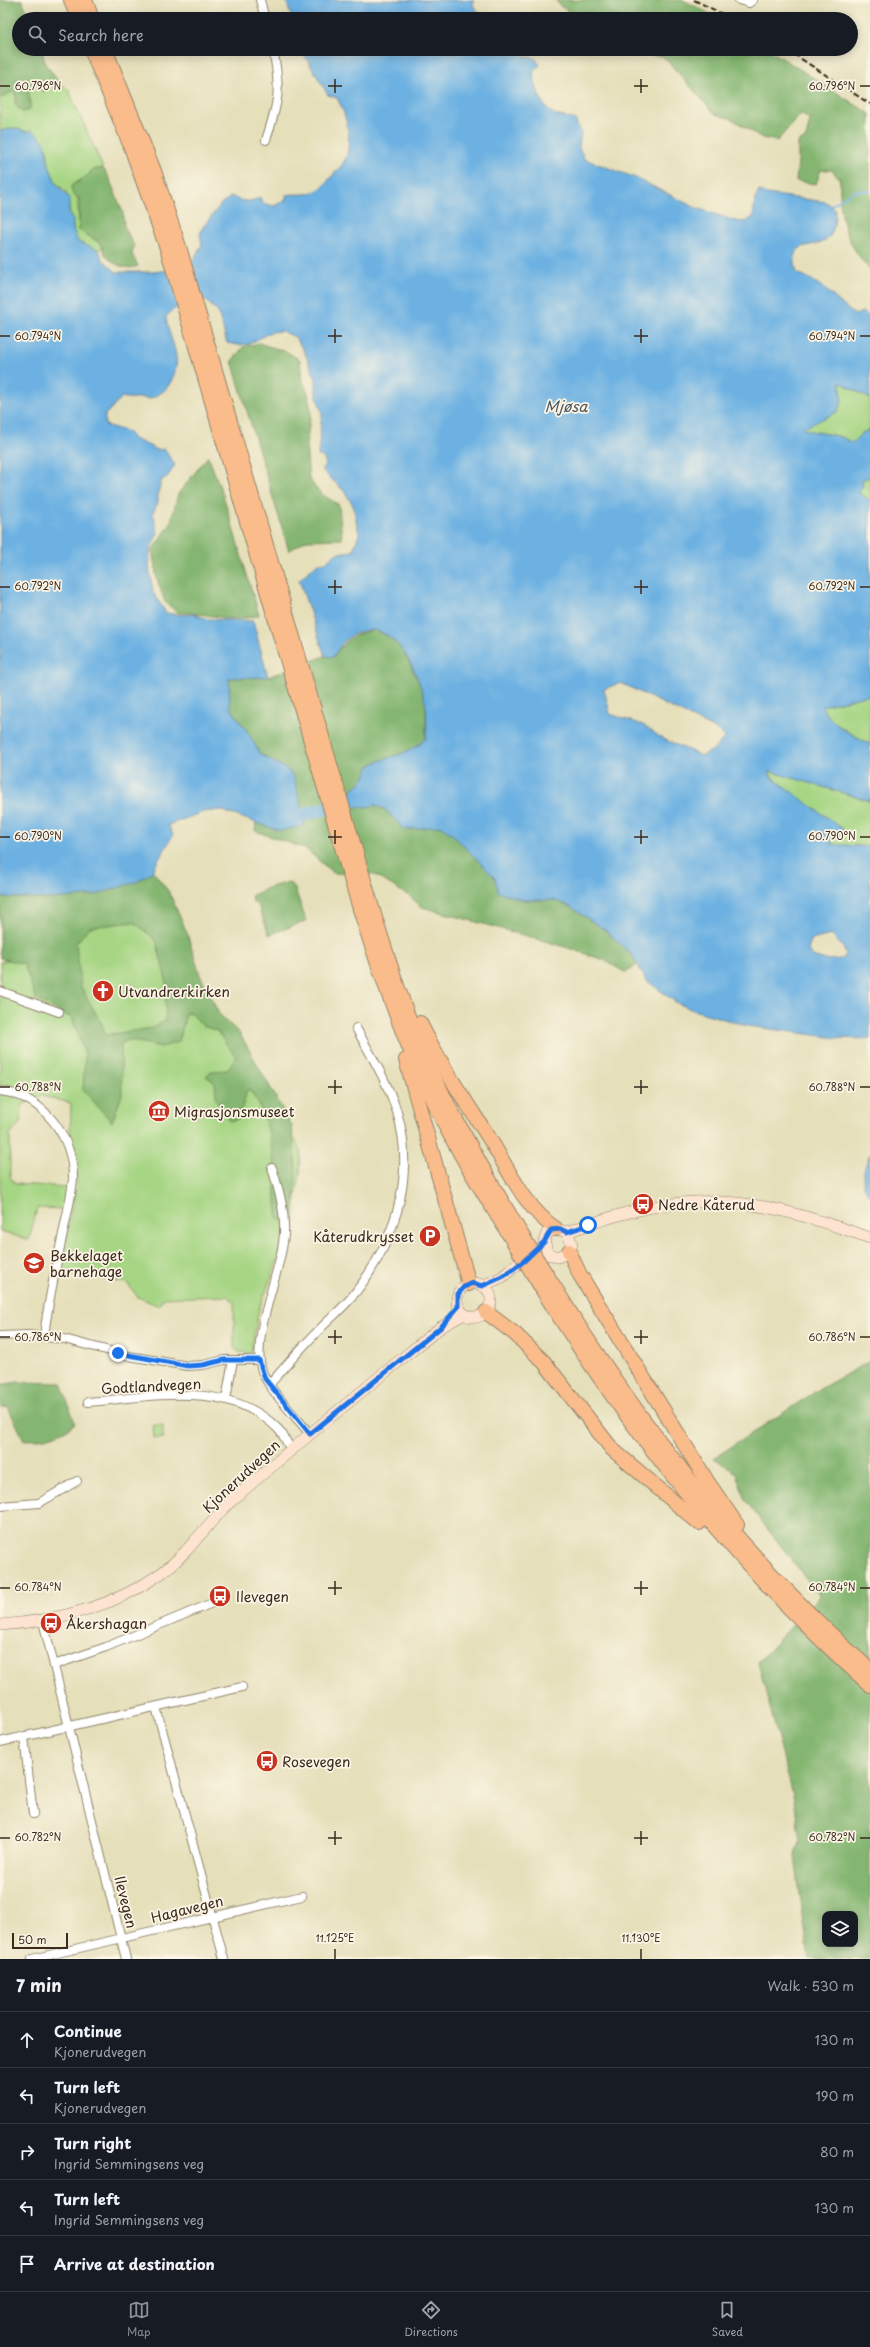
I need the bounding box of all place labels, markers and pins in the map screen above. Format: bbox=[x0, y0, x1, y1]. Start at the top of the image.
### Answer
church icon: Utvandrerkirken bbox=[90, 978, 116, 1004]
place label: Utvandrerkirken bbox=[118, 981, 230, 1002]
museum icon: Migrasjonsmuseet bbox=[146, 1098, 172, 1124]
place label: Migrasjonsmuseet bbox=[174, 1101, 295, 1122]
bus stop icon: Nedre Kåterud bbox=[630, 1191, 656, 1217]
place label: Nedre Kåterud bbox=[658, 1194, 755, 1215]
parking icon: Kåterudkrysset bbox=[417, 1223, 443, 1249]
place label: Kåterudkrysset bbox=[313, 1226, 414, 1247]
place label: Bekkelaget barnehage bbox=[50, 1245, 123, 1282]
school or university icon: Bekkelaget barnehage bbox=[21, 1250, 47, 1276]
bus stop icon: Ilevegen bbox=[207, 1583, 233, 1609]
place label: Ilevegen bbox=[236, 1586, 289, 1607]
bus stop icon: Åkershagan bbox=[38, 1610, 64, 1636]
place label: Åkershagan bbox=[66, 1613, 147, 1634]
bus stop icon: Rosevegen bbox=[254, 1748, 280, 1774]
place label: Rosevegen bbox=[282, 1751, 350, 1772]

